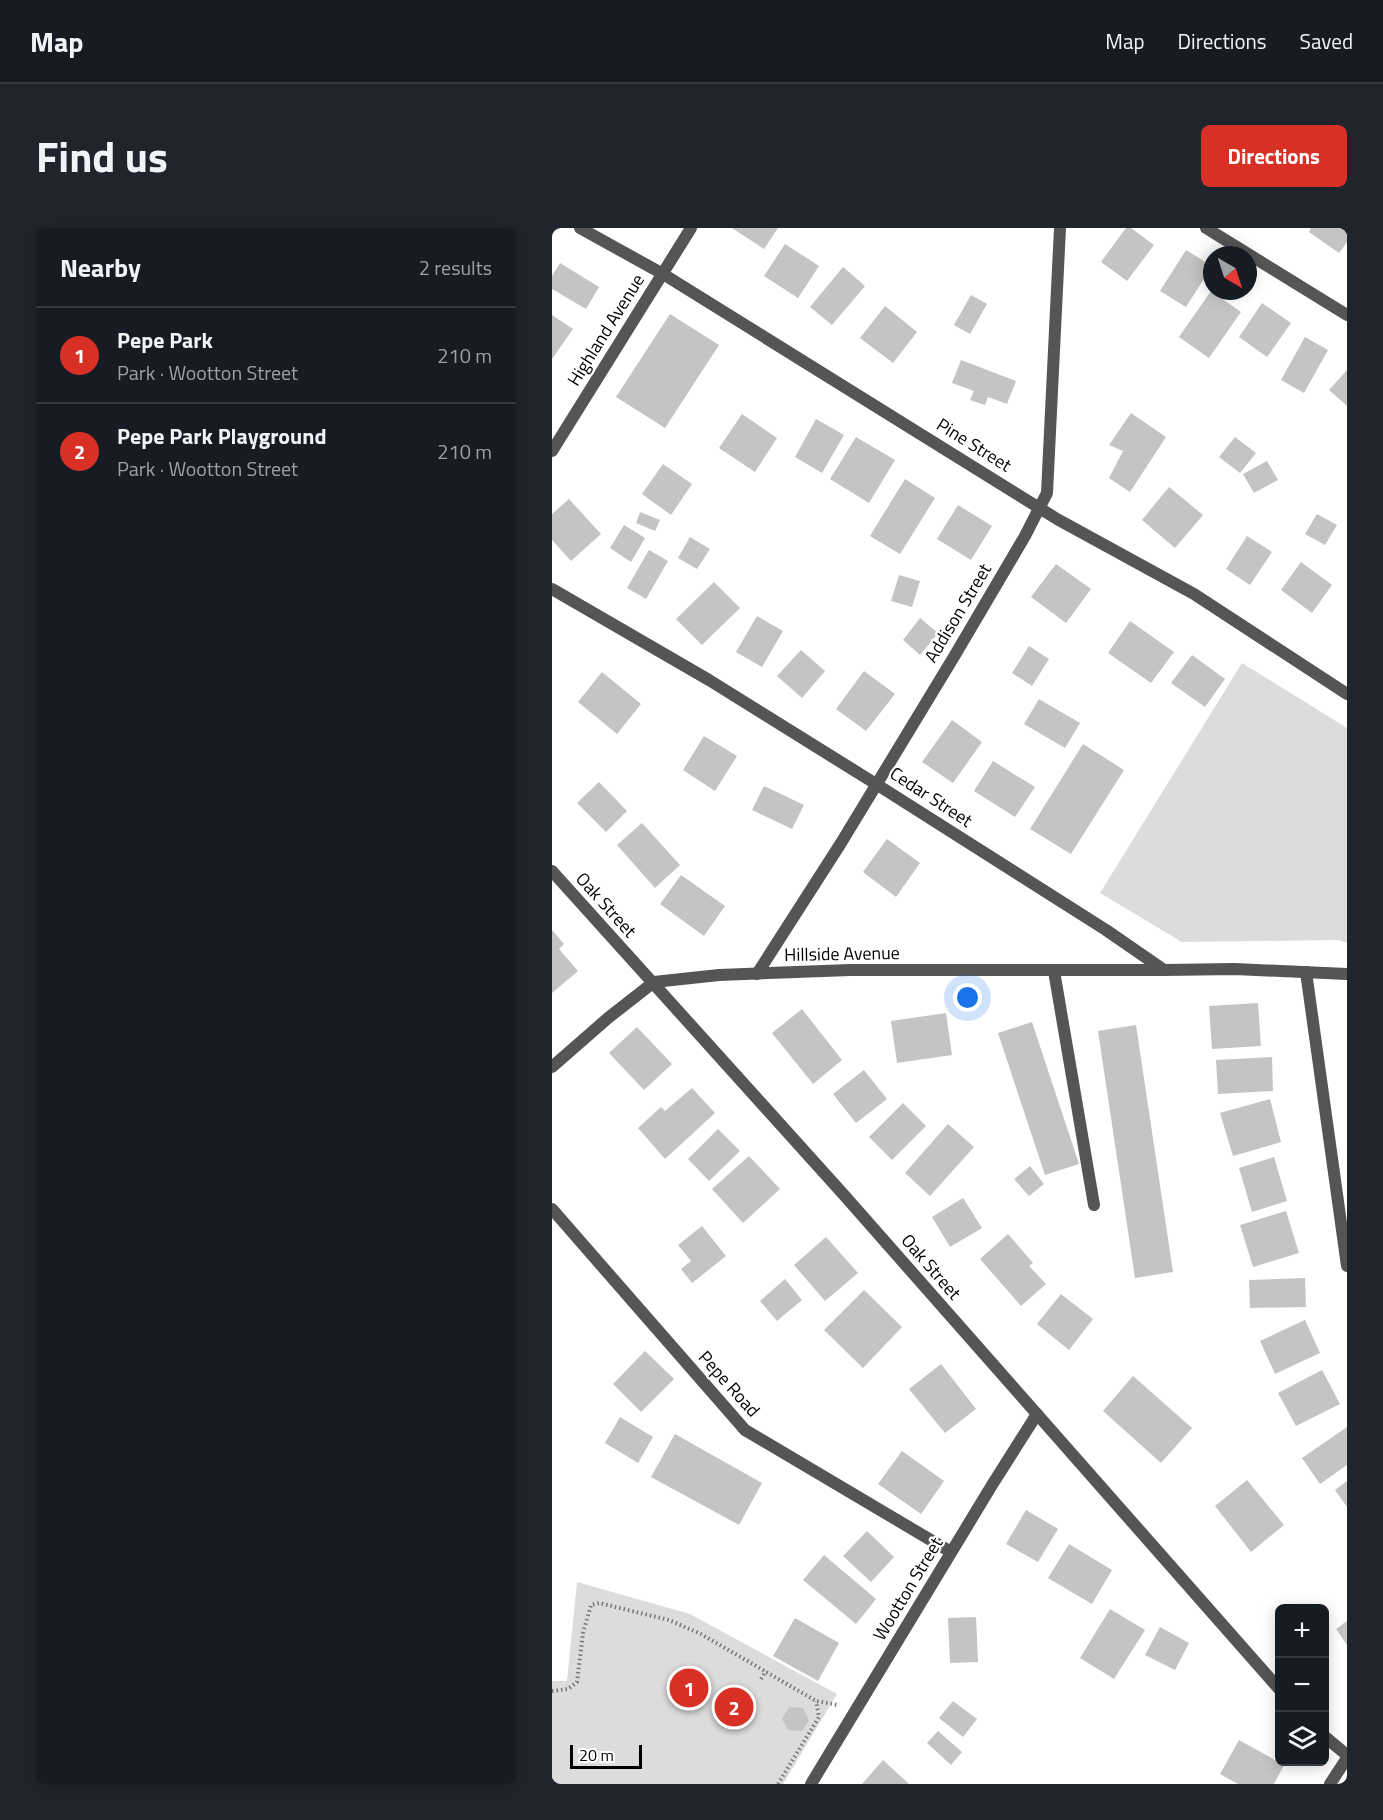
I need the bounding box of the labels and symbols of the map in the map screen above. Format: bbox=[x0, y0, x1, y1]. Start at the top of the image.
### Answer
north arrow bbox=[1203, 246, 1257, 300]
street label: Highland Avenue bbox=[560, 268, 651, 391]
street label: Pine Street bbox=[932, 411, 1017, 479]
street label: Addison Street bbox=[917, 557, 998, 667]
street label: Cedar Street bbox=[885, 760, 979, 834]
street label: Oak Street bbox=[570, 866, 644, 944]
street label: Hillside Avenue bbox=[784, 939, 900, 968]
your location bbox=[953, 983, 982, 1012]
street label: Oak Street bbox=[895, 1228, 968, 1306]
street label: Pepe Road bbox=[692, 1344, 767, 1423]
street label: Wootton Street bbox=[866, 1531, 950, 1646]
pin: 1 bbox=[670, 1666, 708, 1710]
pin: 2 bbox=[714, 1684, 753, 1730]
scale bar bbox=[570, 1742, 642, 1770]

